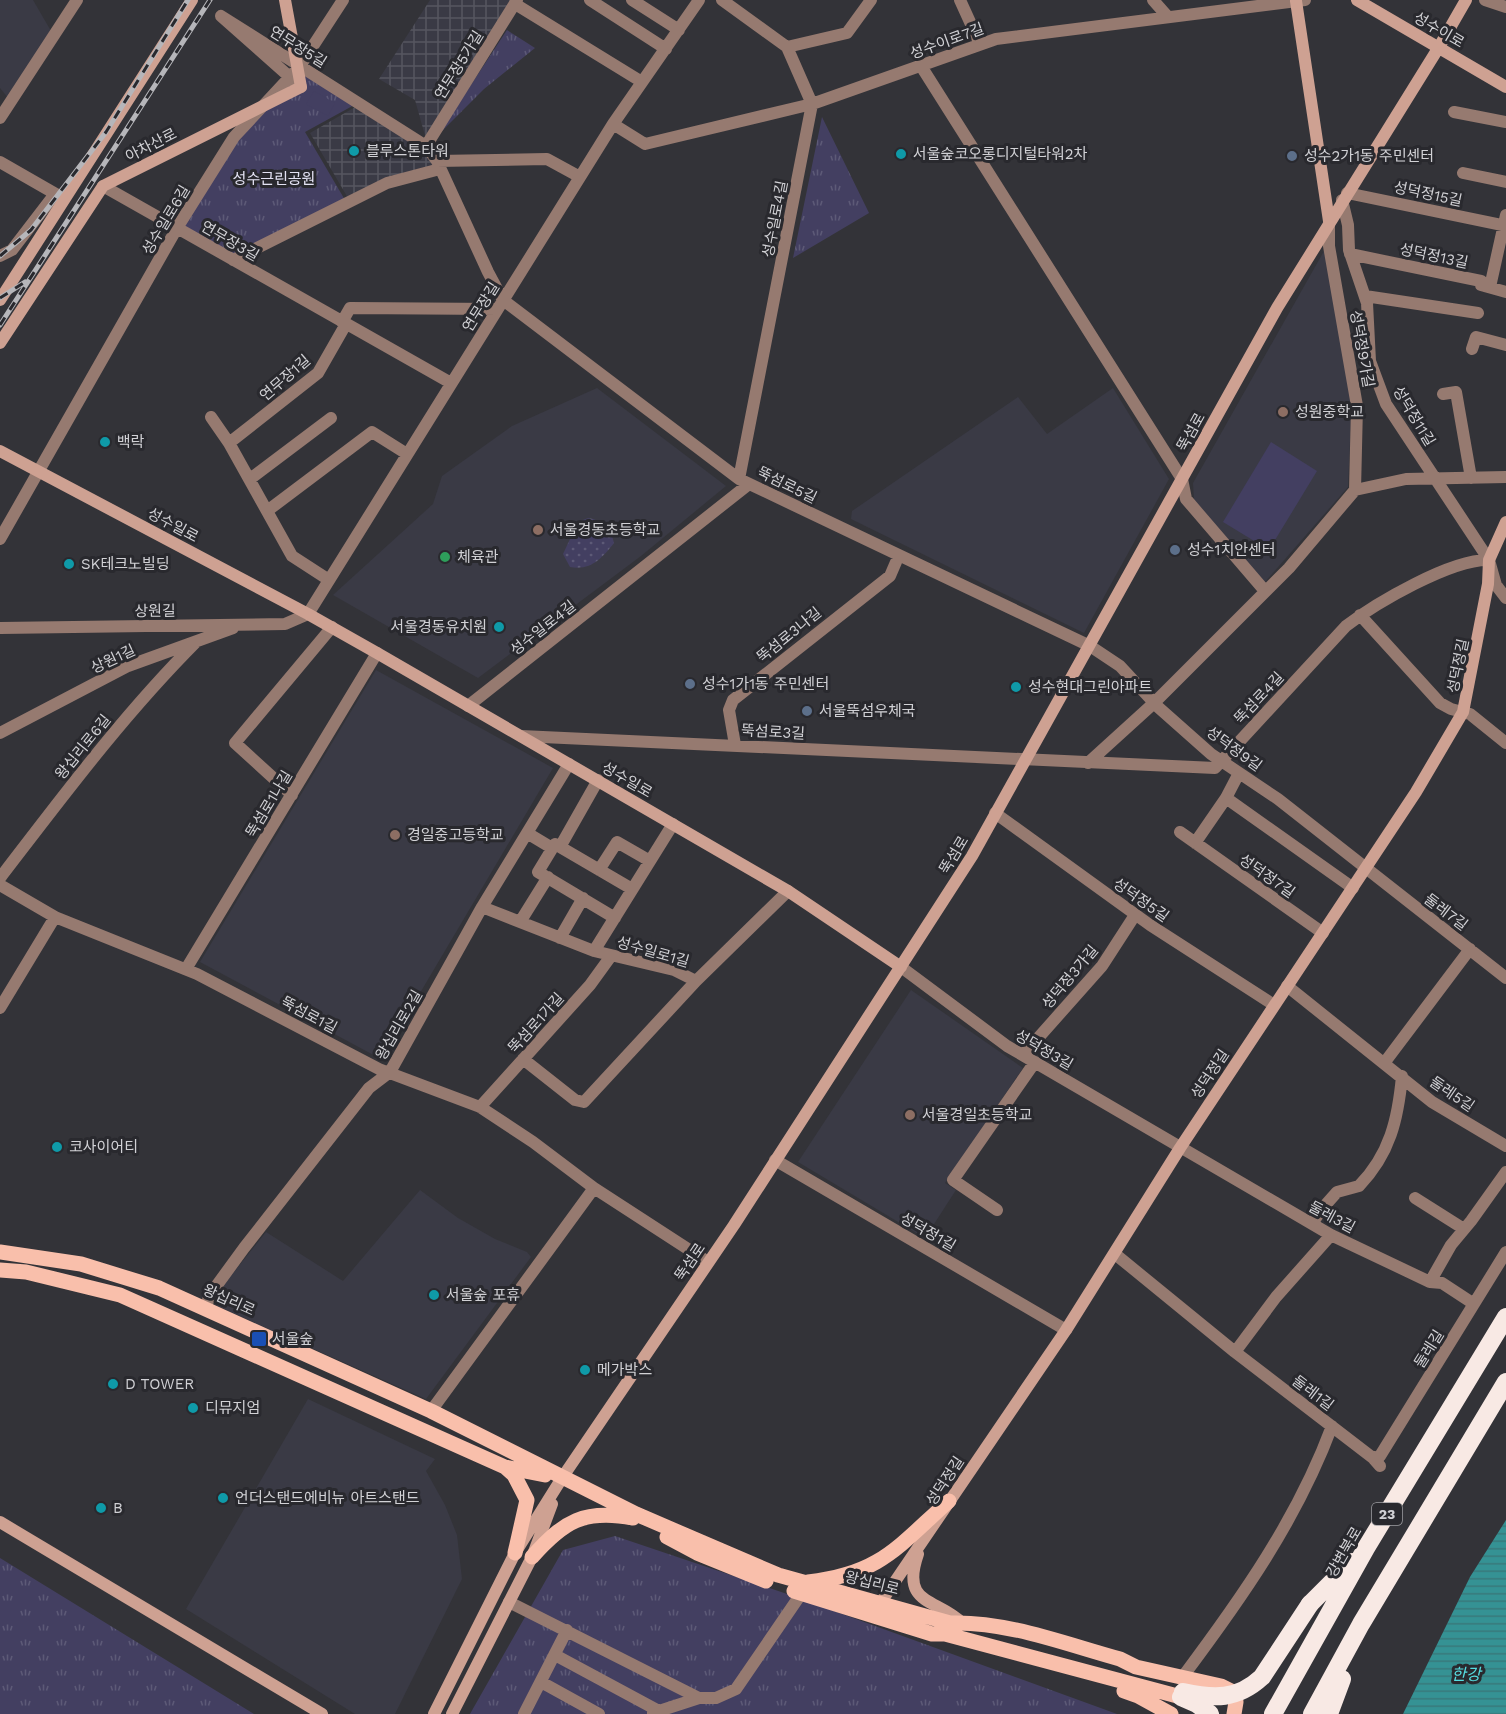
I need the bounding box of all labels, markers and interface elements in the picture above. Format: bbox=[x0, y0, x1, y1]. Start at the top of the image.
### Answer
street label: 성수이로 bbox=[1411, 8, 1467, 52]
street label: 성수이로7길 bbox=[908, 19, 986, 63]
street label: 연무장5길 bbox=[266, 22, 330, 72]
street label: 연무장5가길 bbox=[431, 27, 487, 103]
street label: 아차산로 bbox=[122, 124, 180, 166]
place label: 블루스톤타워 bbox=[366, 142, 449, 160]
marker: 블루스톤타워 bbox=[347, 144, 361, 158]
place label: 서울숲코오롱디지털타워2차 bbox=[913, 145, 1088, 163]
marker: 서울숲코오롱디지털타워2차 bbox=[894, 147, 908, 161]
place label: 성수2가1동 주민센터 bbox=[1304, 147, 1434, 165]
marker: 성수2가1동 주민센터 bbox=[1285, 149, 1299, 163]
park label: 성수근린공원 bbox=[233, 170, 315, 188]
street label: 성덕정15길 bbox=[1392, 178, 1464, 210]
street label: 성수일로4길 bbox=[759, 179, 791, 259]
street label: 성수일로6길 bbox=[138, 182, 194, 258]
street label: 연무장3길 bbox=[198, 217, 262, 265]
street label: 성덕정13길 bbox=[1398, 240, 1470, 272]
street label: 연무장길 bbox=[459, 279, 503, 335]
street label: 성덕정9가길 bbox=[1346, 309, 1378, 389]
street label: 연무장1길 bbox=[256, 351, 314, 405]
street label: 성덕정11길 bbox=[1389, 383, 1439, 449]
place label: 성원중학교 bbox=[1295, 403, 1364, 421]
marker: 성원중학교 bbox=[1276, 405, 1290, 419]
street label: 뚝섬로 bbox=[1173, 410, 1209, 454]
place label: 백락 bbox=[117, 433, 145, 451]
marker: 백락 bbox=[98, 435, 112, 449]
street label: 뚝섬로5길 bbox=[754, 463, 820, 507]
street label: 성수일로 bbox=[144, 504, 202, 546]
place label: 서울경동초등학교 bbox=[550, 521, 660, 539]
marker: 서울경동초등학교 bbox=[531, 523, 545, 537]
place label: 성수1치안센터 bbox=[1187, 541, 1276, 559]
marker: 성수1치안센터 bbox=[1168, 543, 1182, 557]
place label: 체육관 bbox=[457, 548, 499, 566]
marker: 체육관 bbox=[438, 550, 452, 564]
place label: SK테크노빌딩 bbox=[81, 555, 169, 573]
marker: SK테크노빌딩 bbox=[62, 557, 76, 571]
street label: 성수일로4길 bbox=[507, 597, 579, 659]
street label: 상원길 bbox=[134, 602, 176, 620]
street label: 뚝섬로3나길 bbox=[753, 604, 825, 666]
place label: 서울경동유치원 bbox=[390, 618, 487, 636]
marker: 서울경동유치원 bbox=[492, 620, 506, 634]
street label: 성덕정길 bbox=[1443, 637, 1473, 695]
street label: 상원1길 bbox=[88, 641, 138, 677]
street label: 뚝섬로4길 bbox=[1230, 668, 1288, 728]
place label: 성수1가1동 주민센터 bbox=[702, 675, 829, 693]
marker: 성수1가1동 주민센터 bbox=[683, 677, 697, 691]
place label: 성수현대그린아파트 bbox=[1028, 678, 1152, 696]
marker: 성수현대그린아파트 bbox=[1009, 680, 1023, 694]
place label: 서울뚝섬우체국 bbox=[819, 702, 916, 720]
marker: 서울뚝섬우체국 bbox=[800, 704, 814, 718]
street label: 왕십리로6길 bbox=[51, 711, 115, 783]
street label: 뚝섬로3길 bbox=[741, 721, 805, 743]
street label: 성덕정9길 bbox=[1203, 723, 1265, 775]
street label: 성수일로 bbox=[599, 758, 655, 802]
street label: 뚝섬로1나길 bbox=[242, 767, 296, 841]
place label: 경일중고등학교 bbox=[407, 826, 504, 844]
marker: 경일중고등학교 bbox=[388, 828, 402, 842]
street label: 뚝섬로 bbox=[936, 833, 972, 877]
street label: 성덕정7길 bbox=[1236, 850, 1298, 902]
street label: 성덕정5길 bbox=[1110, 874, 1172, 926]
street label: 둘레7길 bbox=[1421, 890, 1471, 934]
street label: 성수일로1길 bbox=[615, 933, 691, 971]
street label: 성덕정3가길 bbox=[1038, 941, 1102, 1013]
street label: 왕십리로2길 bbox=[372, 987, 426, 1063]
street label: 뚝섬로1가길 bbox=[504, 989, 568, 1057]
street label: 뚝섬로1길 bbox=[278, 993, 340, 1037]
street label: 성덕정3길 bbox=[1012, 1026, 1076, 1074]
street label: 성덕정길 bbox=[1187, 1046, 1233, 1102]
street label: 둘레5길 bbox=[1426, 1073, 1478, 1115]
place label: 서울경일초등학교 bbox=[922, 1106, 1032, 1124]
marker: 서울경일초등학교 bbox=[903, 1108, 917, 1122]
place label: 코사이어티 bbox=[69, 1138, 138, 1156]
marker: 코사이어티 bbox=[50, 1140, 64, 1154]
street label: 둘레3길 bbox=[1306, 1197, 1358, 1237]
street label: 성덕정1길 bbox=[897, 1209, 959, 1255]
street label: 뚝섬로 bbox=[671, 1240, 709, 1284]
street label: 왕십리로 bbox=[200, 1281, 258, 1319]
place label: 서울숲 포휴 bbox=[446, 1286, 520, 1304]
marker: 서울숲 포휴 bbox=[427, 1288, 441, 1302]
street label: 둘레길 bbox=[1410, 1327, 1448, 1371]
marker: 서울숲 bbox=[250, 1330, 268, 1348]
place label: 서울숲 bbox=[272, 1330, 313, 1348]
place label: 메가박스 bbox=[597, 1361, 652, 1379]
marker: 메가박스 bbox=[578, 1363, 592, 1377]
street label: 둘레1길 bbox=[1289, 1372, 1337, 1414]
place label: D TOWER bbox=[125, 1375, 194, 1393]
marker: D TOWER bbox=[106, 1377, 120, 1391]
place label: 디뮤지엄 bbox=[205, 1399, 260, 1417]
marker: 디뮤지엄 bbox=[186, 1401, 200, 1415]
street label: 성덕정길 bbox=[922, 1453, 968, 1509]
place label: 언더스탠드에비뉴 아트스탠드 bbox=[235, 1489, 420, 1507]
marker: 언더스탠드에비뉴 아트스탠드 bbox=[216, 1491, 230, 1505]
place label: B bbox=[113, 1499, 123, 1517]
marker: B bbox=[94, 1501, 108, 1515]
road number: 23 bbox=[1372, 1503, 1402, 1525]
street label: 강변북로 bbox=[1322, 1524, 1366, 1580]
street label: 왕십리로 bbox=[843, 1568, 901, 1598]
water label: 한강 bbox=[1451, 1665, 1483, 1684]

